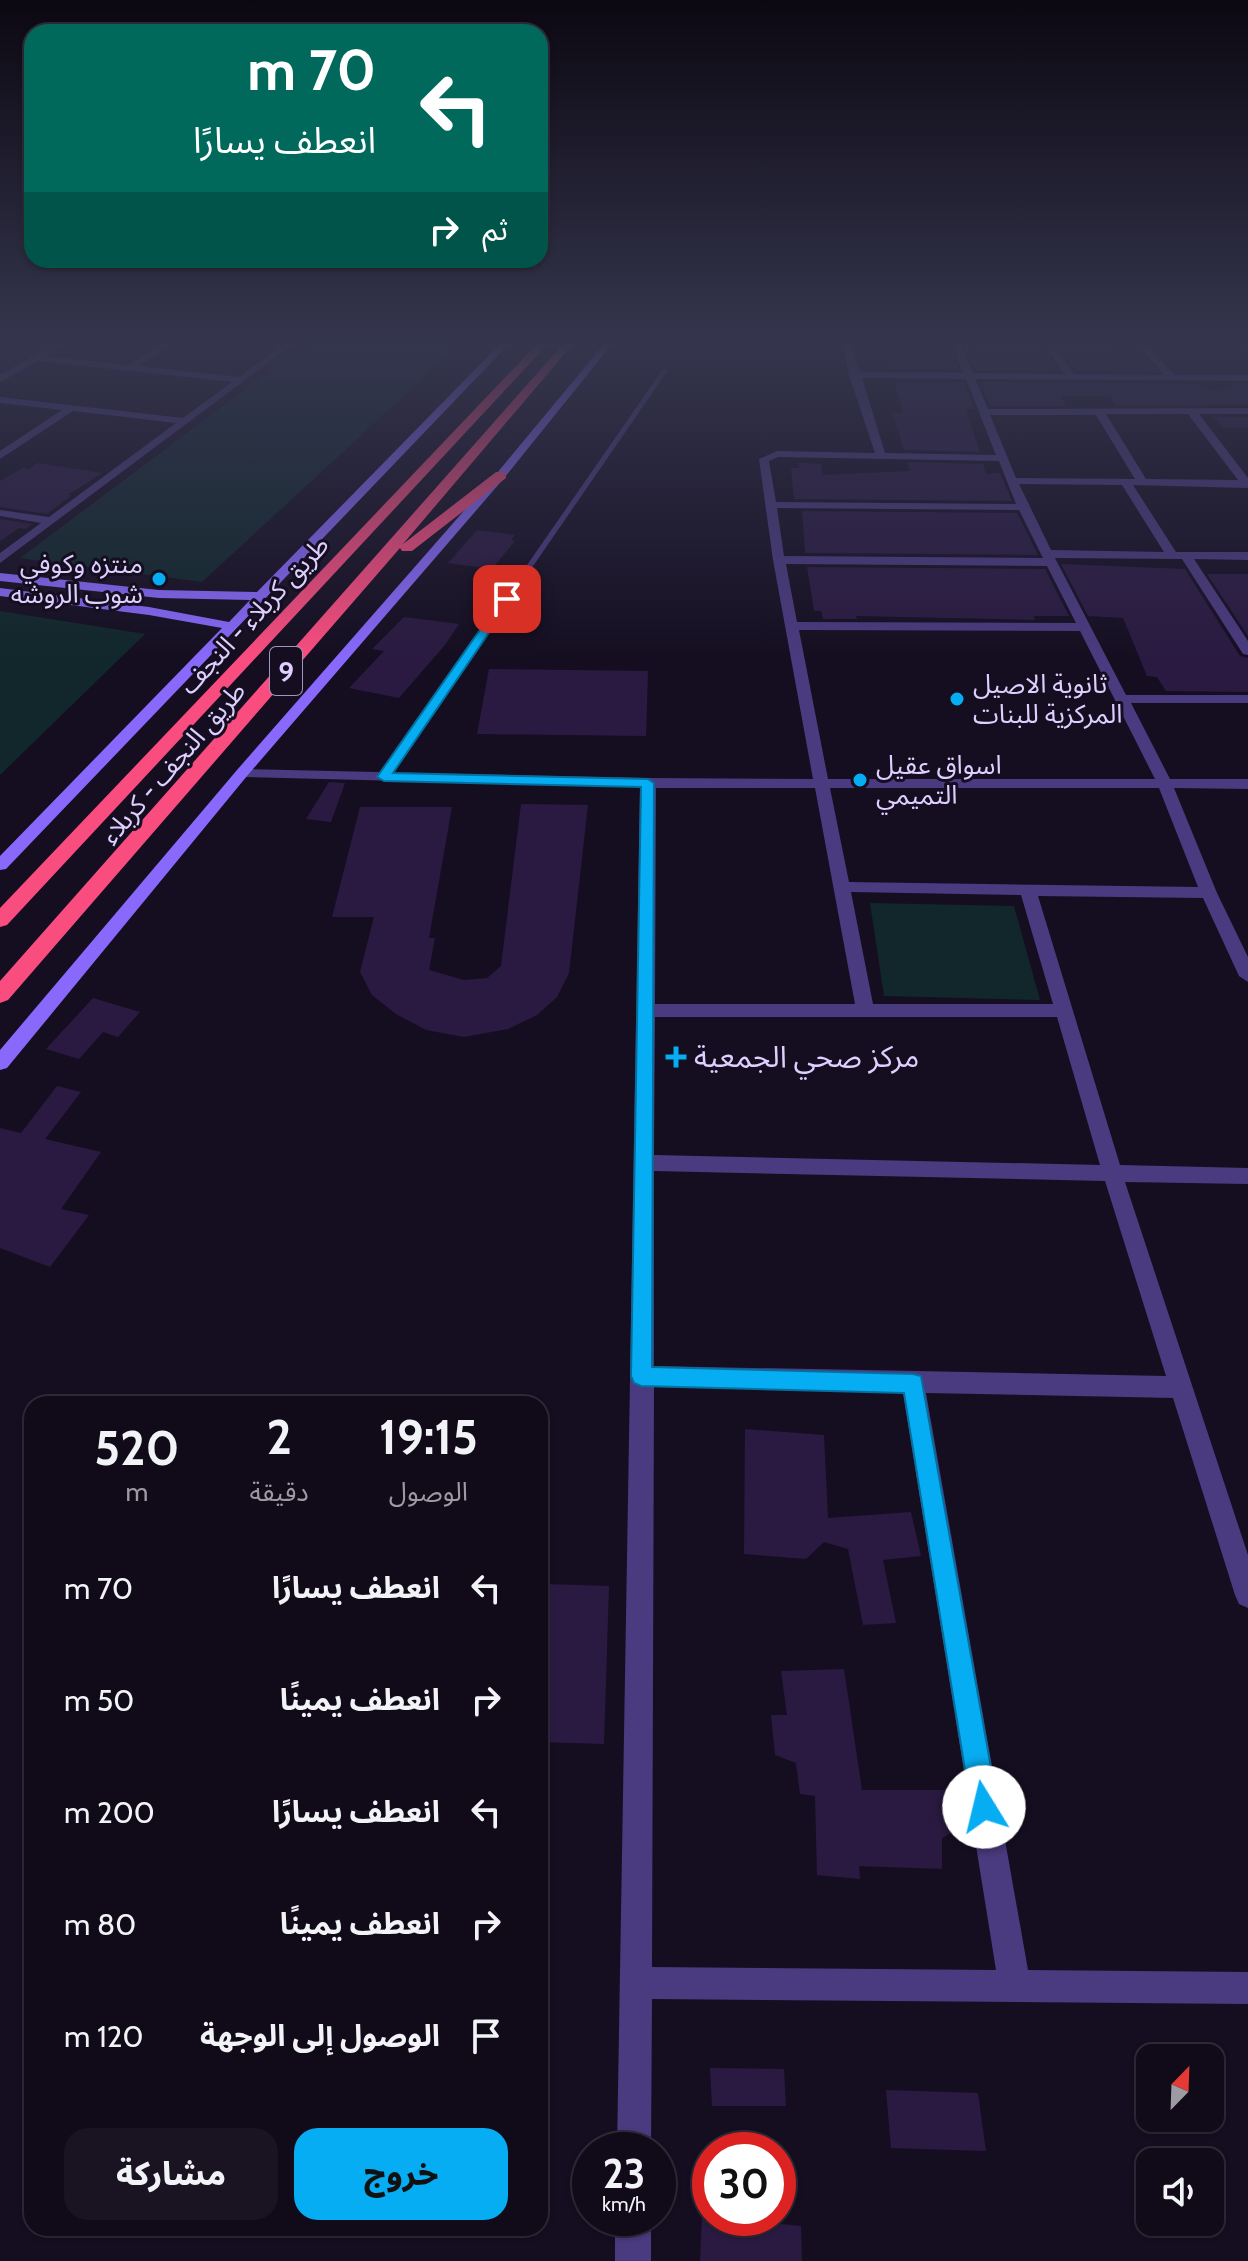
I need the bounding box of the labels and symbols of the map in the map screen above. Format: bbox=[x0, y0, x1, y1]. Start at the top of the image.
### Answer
street label: طريق کربلاء - النجف bbox=[172, 529, 336, 701]
place label: منتزه وكوفي شوب الروشه bbox=[11, 548, 143, 610]
pin bbox=[473, 565, 541, 633]
marker: منتزه وكوفي شوب الروشه bbox=[150, 570, 168, 588]
road number: 9 bbox=[270, 647, 302, 695]
place label: ثانوية الاصيل المركزية للبنات bbox=[973, 668, 1123, 730]
street label: طريق النجف - کربلاء bbox=[94, 675, 252, 851]
marker: ثانوية الاصيل المركزية للبنات bbox=[948, 690, 966, 708]
place label: اسواق عقيل التميمي bbox=[876, 749, 1002, 815]
marker: اسواق عقيل التميمي bbox=[851, 771, 869, 789]
place label: مركز صحي الجمعية bbox=[694, 1038, 919, 1080]
marker: مركز صحي الجمعية bbox=[665, 1046, 687, 1068]
position arrow bbox=[942, 1765, 1026, 1849]
north arrow bbox=[1136, 2044, 1224, 2132]
speed limit sign: 30 bbox=[692, 2132, 796, 2236]

